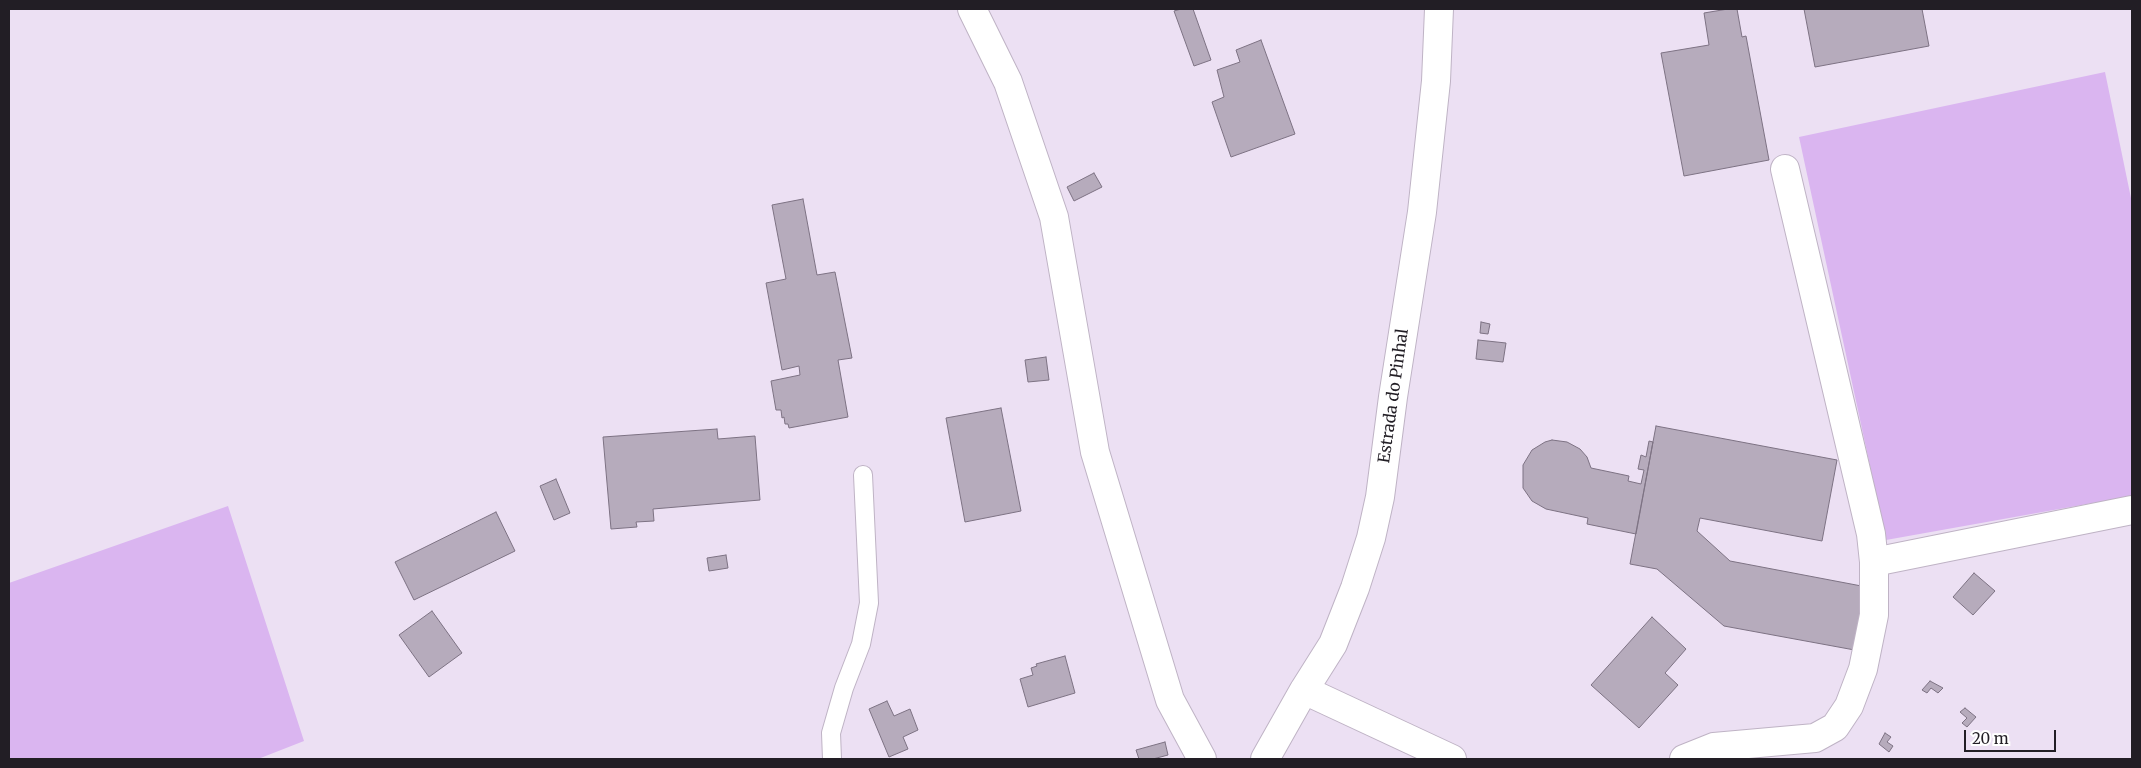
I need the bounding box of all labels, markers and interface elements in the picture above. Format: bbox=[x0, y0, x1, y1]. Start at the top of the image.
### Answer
street label: Estrada do Pinhal bbox=[1375, 328, 1413, 464]
scale bar bbox=[1966, 720, 2058, 752]
text: 20 m bbox=[1972, 729, 2009, 748]

